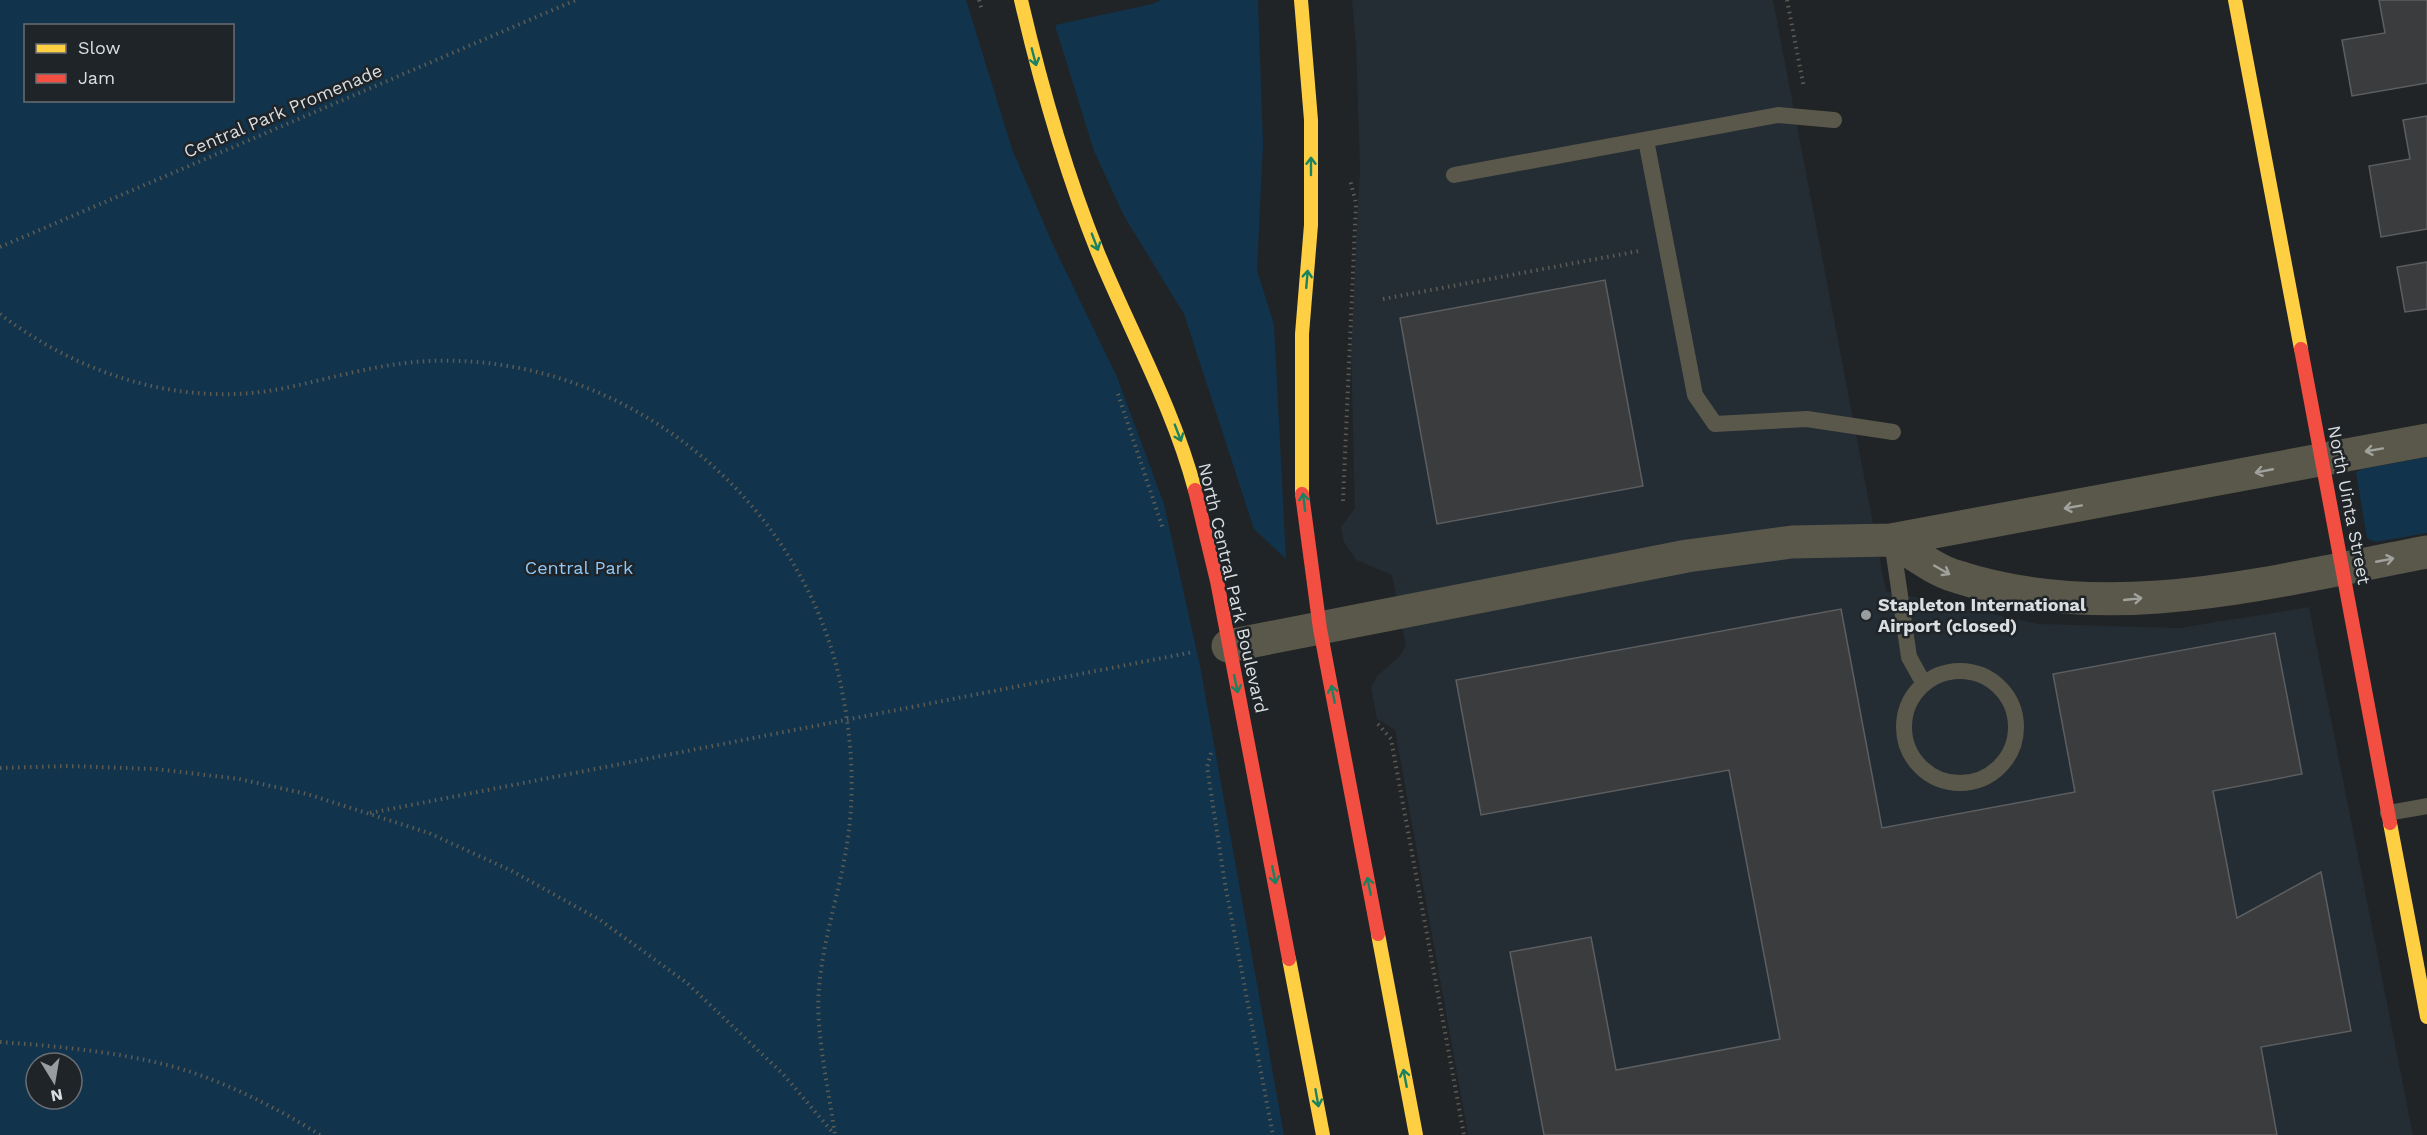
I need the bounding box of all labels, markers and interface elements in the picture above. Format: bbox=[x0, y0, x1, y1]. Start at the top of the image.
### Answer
legend bbox=[24, 24, 234, 102]
text: Slow bbox=[78, 37, 121, 58]
one-way arrow bbox=[1028, 47, 1040, 66]
street label: Central Park Promenade bbox=[180, 59, 385, 162]
text: Jam bbox=[78, 67, 115, 88]
one-way arrow bbox=[1305, 157, 1317, 177]
one-way arrow bbox=[1090, 232, 1101, 251]
one-way arrow bbox=[1302, 270, 1313, 290]
one-way arrow bbox=[1173, 423, 1184, 442]
street label: North Uinta Street bbox=[2324, 424, 2375, 587]
one-way arrow bbox=[2365, 445, 2385, 456]
street label: North Central Park Boulevard bbox=[1194, 461, 1273, 715]
one-way arrow bbox=[2255, 466, 2275, 477]
one-way arrow bbox=[1298, 492, 1309, 512]
one-way arrow bbox=[2064, 502, 2083, 513]
one-way arrow bbox=[2374, 554, 2394, 565]
park label: Central Park bbox=[525, 557, 633, 578]
one-way arrow bbox=[1933, 564, 1950, 576]
one-way arrow bbox=[2122, 593, 2142, 604]
place label: Stapleton International Airport (closed) bbox=[1878, 594, 2086, 636]
marker: Stapleton International Airport (closed) bbox=[1859, 608, 1873, 622]
one-way arrow bbox=[1231, 674, 1242, 693]
one-way arrow bbox=[1327, 685, 1338, 705]
one-way arrow bbox=[1269, 865, 1280, 885]
one-way arrow bbox=[1363, 877, 1374, 896]
north arrow bbox=[24, 1051, 84, 1111]
one-way arrow bbox=[1399, 1068, 1410, 1088]
text: N bbox=[49, 1085, 64, 1106]
one-way arrow bbox=[1311, 1088, 1322, 1108]

